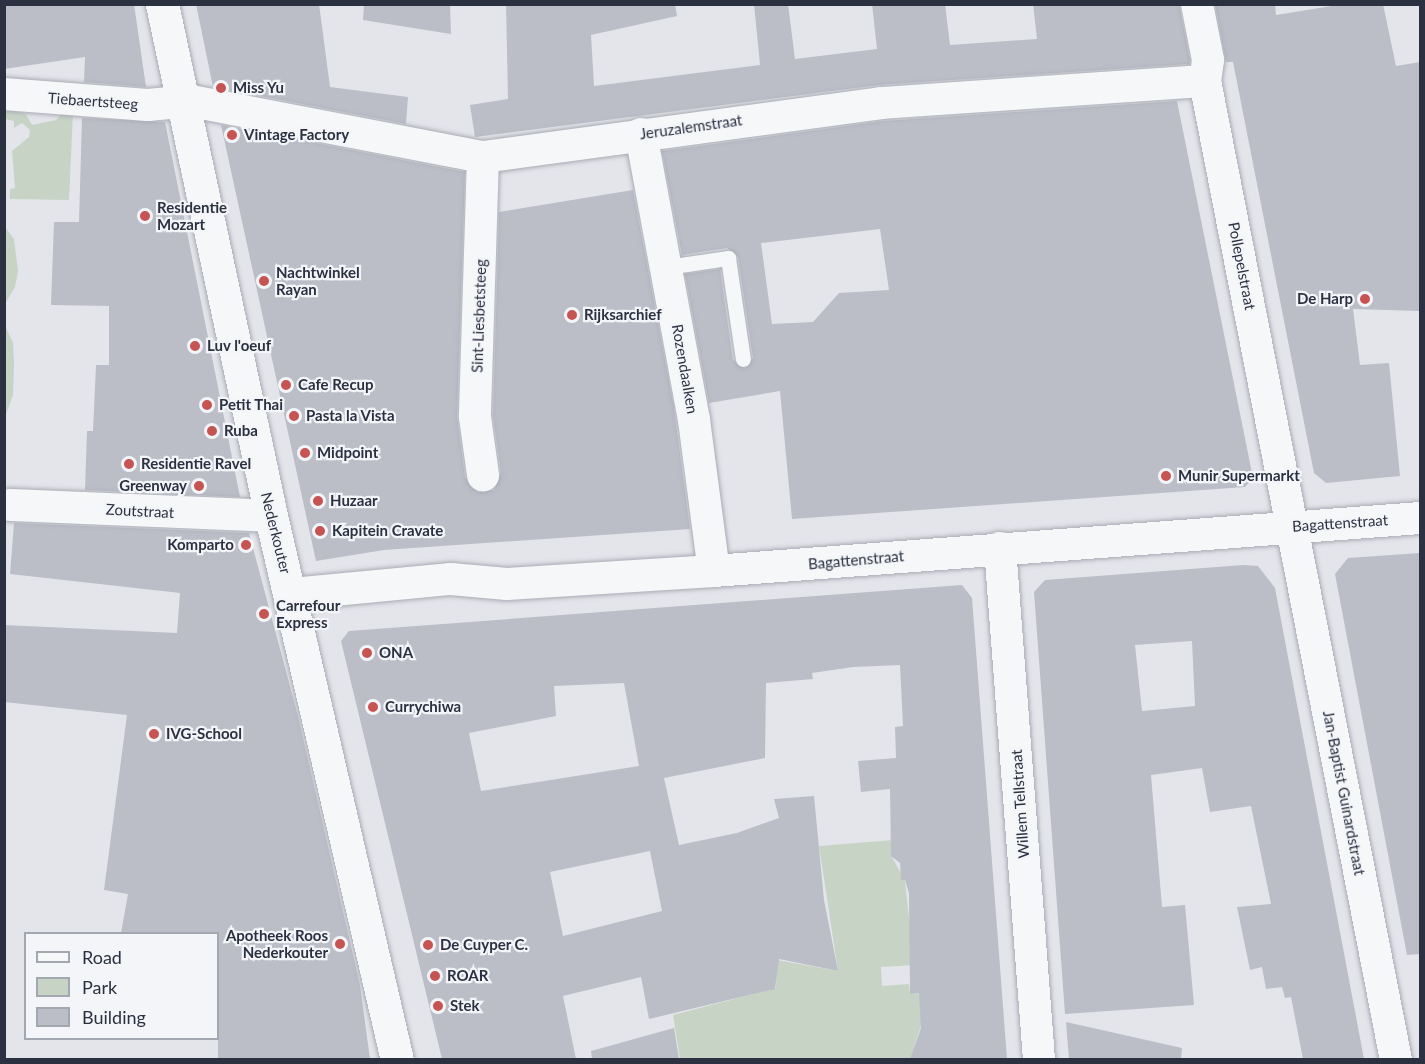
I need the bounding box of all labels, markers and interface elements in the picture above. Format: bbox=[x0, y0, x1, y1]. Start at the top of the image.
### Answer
place label: Miss Yu bbox=[233, 79, 285, 97]
marker: Miss Yu bbox=[214, 81, 228, 95]
street label: Tiebaertsteeg bbox=[47, 89, 139, 113]
street label: Jeruzalemstraat bbox=[639, 111, 743, 143]
place label: Vintage Factory bbox=[244, 126, 349, 144]
marker: Vintage Factory bbox=[225, 128, 239, 142]
place label: Residentie Mozart bbox=[157, 198, 227, 233]
marker: Residentie Mozart bbox=[138, 209, 152, 223]
street label: Pollepelstraat bbox=[1225, 220, 1259, 312]
street label: Sint-Liesbetsteeg bbox=[468, 259, 490, 373]
place label: Nachtwinkel Rayan bbox=[276, 263, 360, 298]
marker: Nachtwinkel Rayan bbox=[257, 274, 271, 288]
place label: De Harp bbox=[1297, 290, 1353, 308]
marker: De Harp bbox=[1358, 292, 1372, 306]
place label: Rijksarchief bbox=[584, 306, 662, 324]
marker: Rijksarchief bbox=[565, 308, 579, 322]
street label: Rozendaalken bbox=[668, 323, 702, 415]
place label: Luv l'oeuf bbox=[207, 337, 272, 355]
marker: Luv l'oeuf bbox=[188, 339, 202, 353]
place label: Cafe Recup bbox=[298, 376, 374, 394]
marker: Cafe Recup bbox=[279, 378, 293, 392]
place label: Petit Thai bbox=[219, 396, 283, 414]
marker: Petit Thai bbox=[200, 398, 214, 412]
place label: Pasta la Vista bbox=[306, 407, 395, 425]
marker: Pasta la Vista bbox=[287, 409, 301, 423]
place label: Ruba bbox=[224, 422, 258, 440]
marker: Ruba bbox=[205, 424, 219, 438]
place label: Midpoint bbox=[317, 444, 378, 462]
marker: Midpoint bbox=[298, 446, 312, 460]
place label: Residentie Ravel bbox=[141, 455, 251, 473]
marker: Residentie Ravel bbox=[122, 457, 136, 471]
place label: Munir Supermarkt bbox=[1178, 467, 1300, 485]
marker: Munir Supermarkt bbox=[1159, 469, 1173, 483]
place label: Greenway bbox=[119, 477, 187, 495]
marker: Greenway bbox=[192, 479, 206, 493]
street label: Nederkouter bbox=[257, 490, 295, 576]
place label: Huzaar bbox=[330, 492, 378, 510]
marker: Huzaar bbox=[311, 494, 325, 508]
street label: Zoutstraat bbox=[105, 500, 175, 522]
street label: Bagattenstraat bbox=[1291, 511, 1389, 535]
place label: Kapitein Cravate bbox=[332, 522, 443, 540]
marker: Kapitein Cravate bbox=[313, 524, 327, 538]
place label: Komparto bbox=[167, 536, 234, 554]
marker: Komparto bbox=[239, 538, 253, 552]
street label: Bagattenstraat bbox=[807, 547, 905, 573]
place label: Carrefour Express bbox=[276, 596, 340, 631]
marker: Carrefour Express bbox=[257, 607, 271, 621]
place label: ONA bbox=[379, 644, 413, 662]
marker: ONA bbox=[360, 646, 374, 660]
place label: Currychiwa bbox=[385, 698, 461, 716]
marker: Currychiwa bbox=[366, 700, 380, 714]
street label: Jan-Baptist Guinardstraat bbox=[1319, 709, 1369, 877]
place label: IVG-School bbox=[166, 725, 242, 743]
marker: IVG-School bbox=[147, 727, 161, 741]
street label: Willem Tellstraat bbox=[1007, 749, 1033, 859]
place label: Apotheek Roos Nederkouter bbox=[226, 926, 328, 961]
legend bbox=[24, 932, 219, 1040]
place label: De Cuyper C. bbox=[440, 936, 528, 954]
marker: Apotheek Roos Nederkouter bbox=[333, 937, 347, 951]
marker: De Cuyper C. bbox=[421, 938, 435, 952]
text: Road bbox=[82, 946, 122, 968]
place label: ROAR bbox=[447, 967, 488, 985]
marker: ROAR bbox=[428, 969, 442, 983]
text: Park bbox=[82, 976, 117, 998]
place label: Stek bbox=[450, 997, 479, 1015]
marker: Stek bbox=[431, 999, 445, 1013]
text: Building bbox=[82, 1006, 146, 1028]

